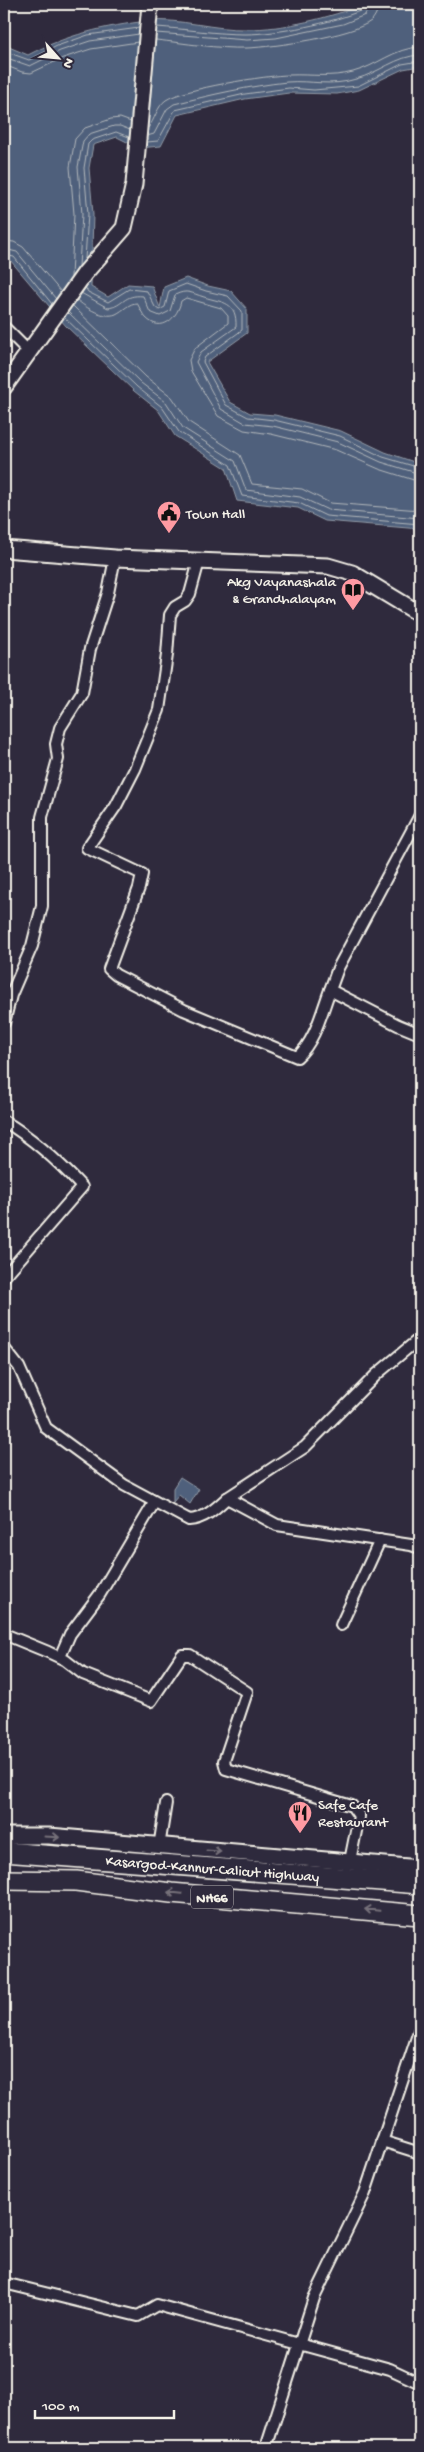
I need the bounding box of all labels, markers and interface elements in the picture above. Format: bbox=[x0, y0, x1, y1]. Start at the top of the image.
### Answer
north arrow bbox=[32, 32, 82, 82]
text: N bbox=[58, 55, 77, 71]
public building icon: Town Hall bbox=[156, 500, 182, 534]
place label: Town Hall bbox=[185, 506, 245, 524]
place label: Akg Vayanashala & Grandhalayam bbox=[227, 574, 337, 609]
library icon: Akg Vayanashala & Grandhalayam bbox=[340, 577, 366, 611]
place label: Safe Cafe Restaurant bbox=[318, 1797, 389, 1832]
restaurant icon: Safe Cafe Restaurant bbox=[287, 1800, 313, 1834]
one-way arrow bbox=[44, 1832, 60, 1841]
one-way arrow bbox=[206, 1846, 222, 1856]
street label: Kasargod-Kannur-Calicut Highway bbox=[105, 1853, 320, 1887]
road number: NH66 bbox=[191, 1885, 233, 1908]
one-way arrow bbox=[167, 1889, 183, 1898]
one-way arrow bbox=[364, 1905, 380, 1915]
scale bar bbox=[35, 2387, 174, 2419]
text: 100 m bbox=[41, 2398, 80, 2416]

